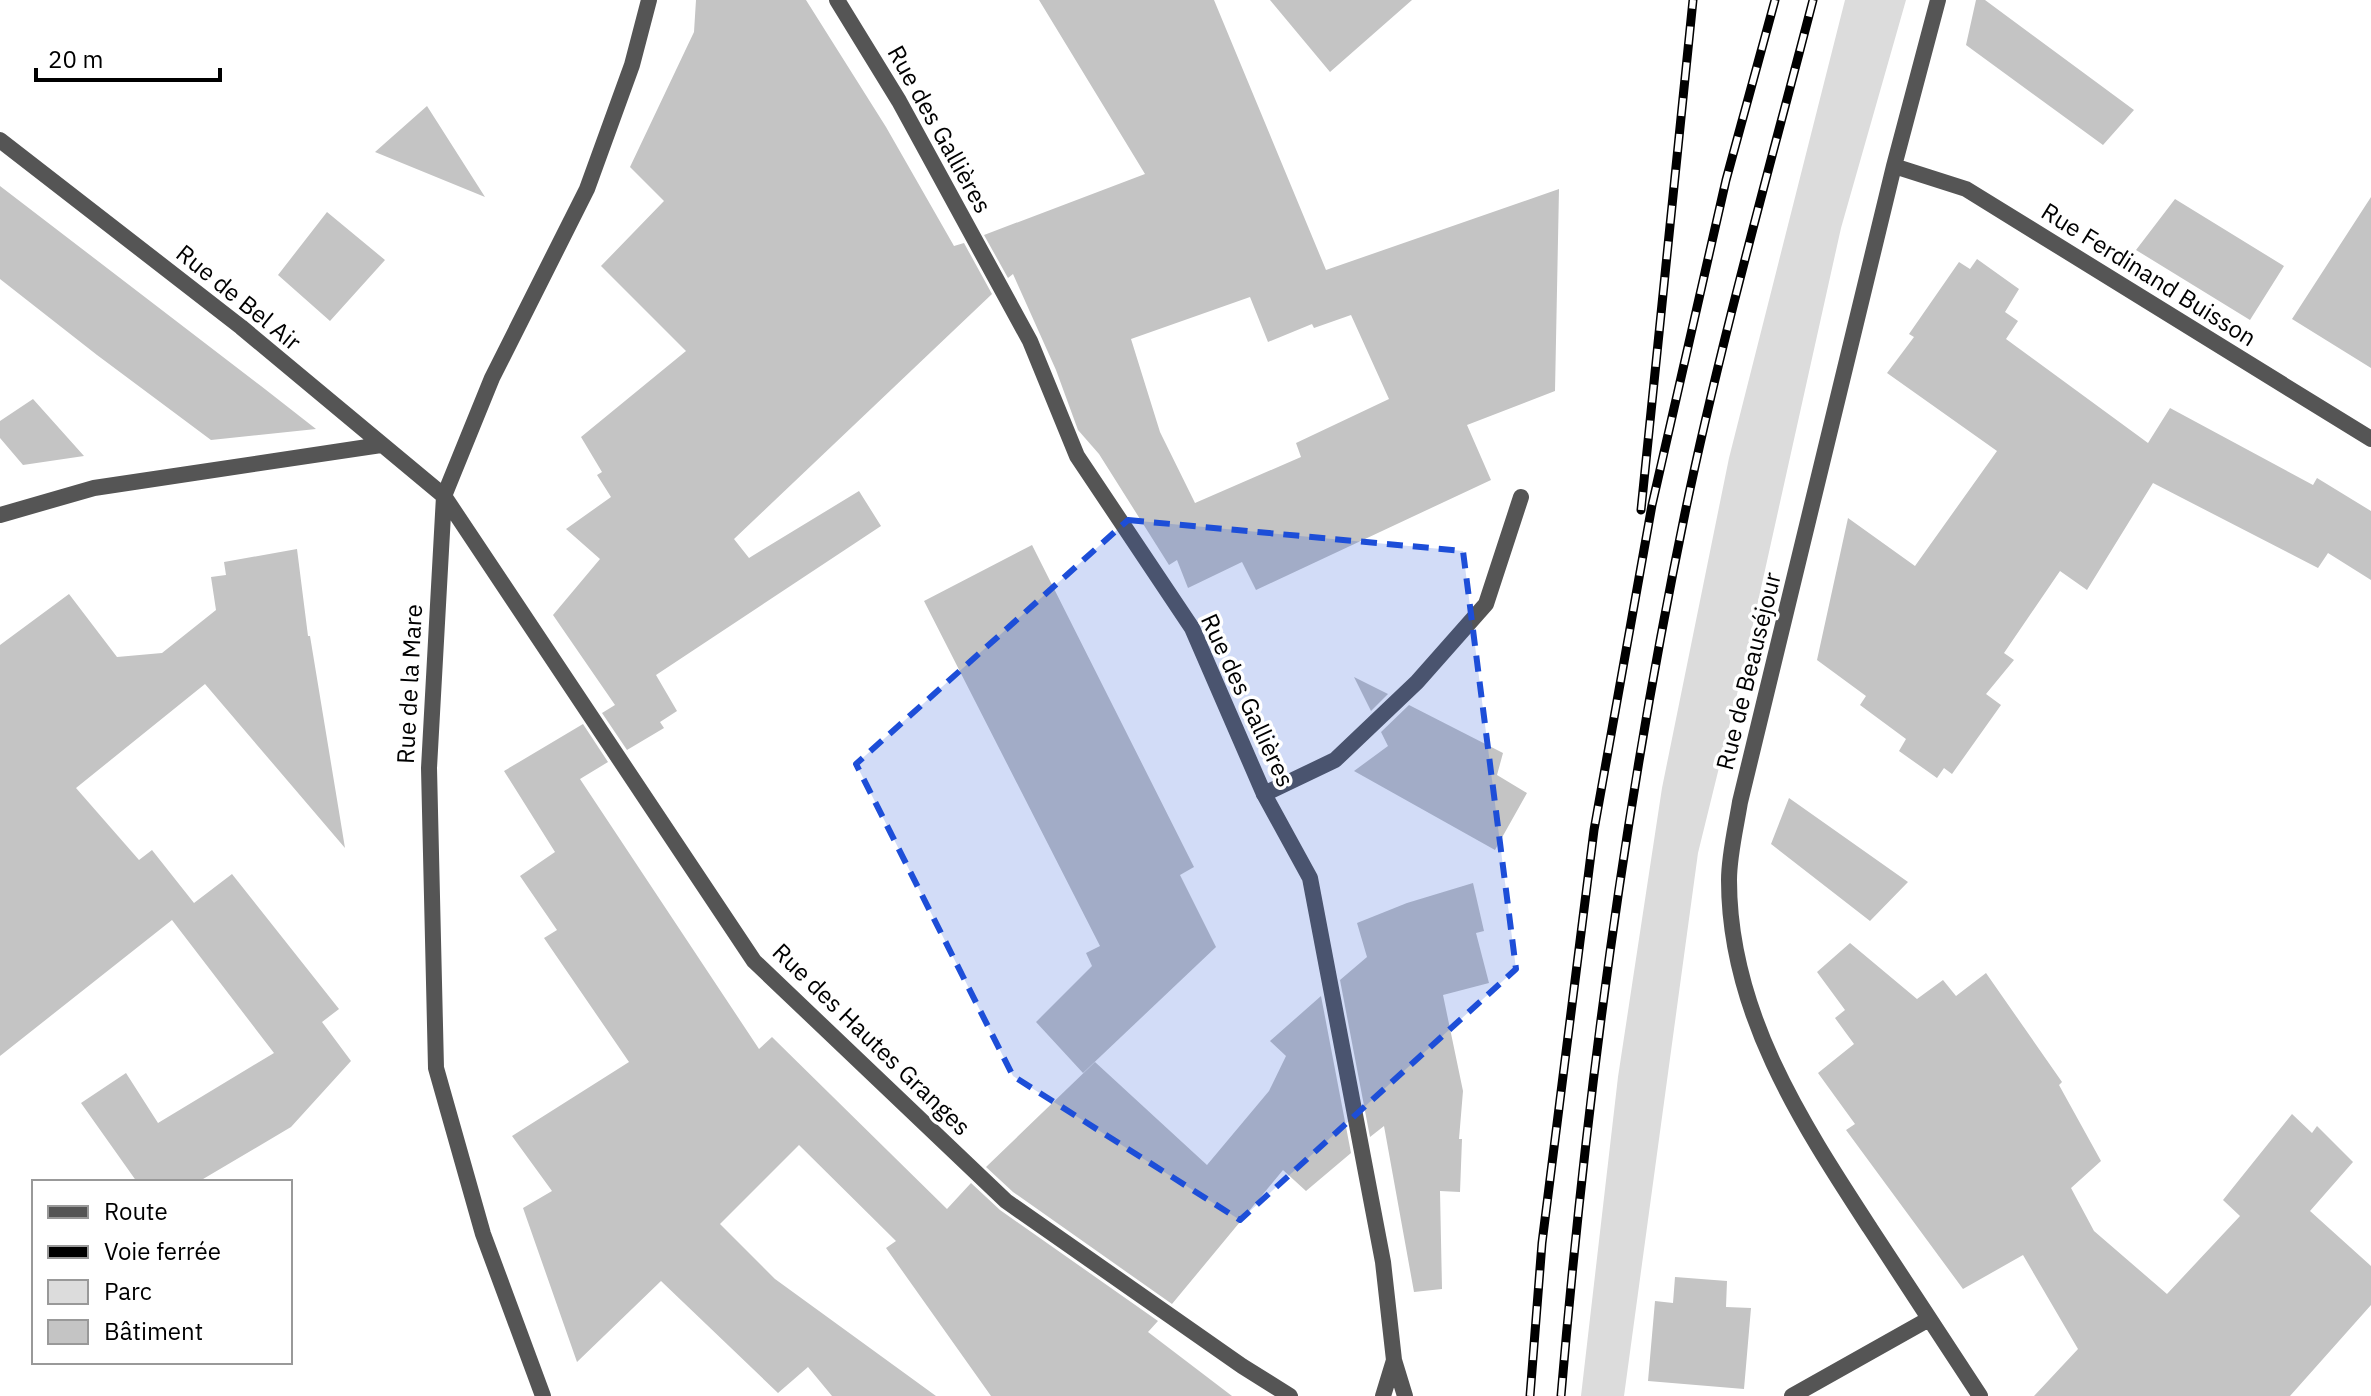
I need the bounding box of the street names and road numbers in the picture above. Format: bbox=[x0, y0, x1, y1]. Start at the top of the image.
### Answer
street label: Rue des Gallières bbox=[881, 39, 999, 219]
street label: Rue Ferdinand Buisson bbox=[2035, 195, 2263, 353]
street label: Rue de Bel Air bbox=[170, 237, 308, 357]
street label: Rue de Beauséjour bbox=[1708, 569, 1788, 773]
street label: Rue de la Mare bbox=[389, 603, 429, 765]
street label: Rue des Gallières bbox=[1194, 608, 1302, 792]
street label: Rue des Hautes Granges bbox=[766, 936, 978, 1142]

